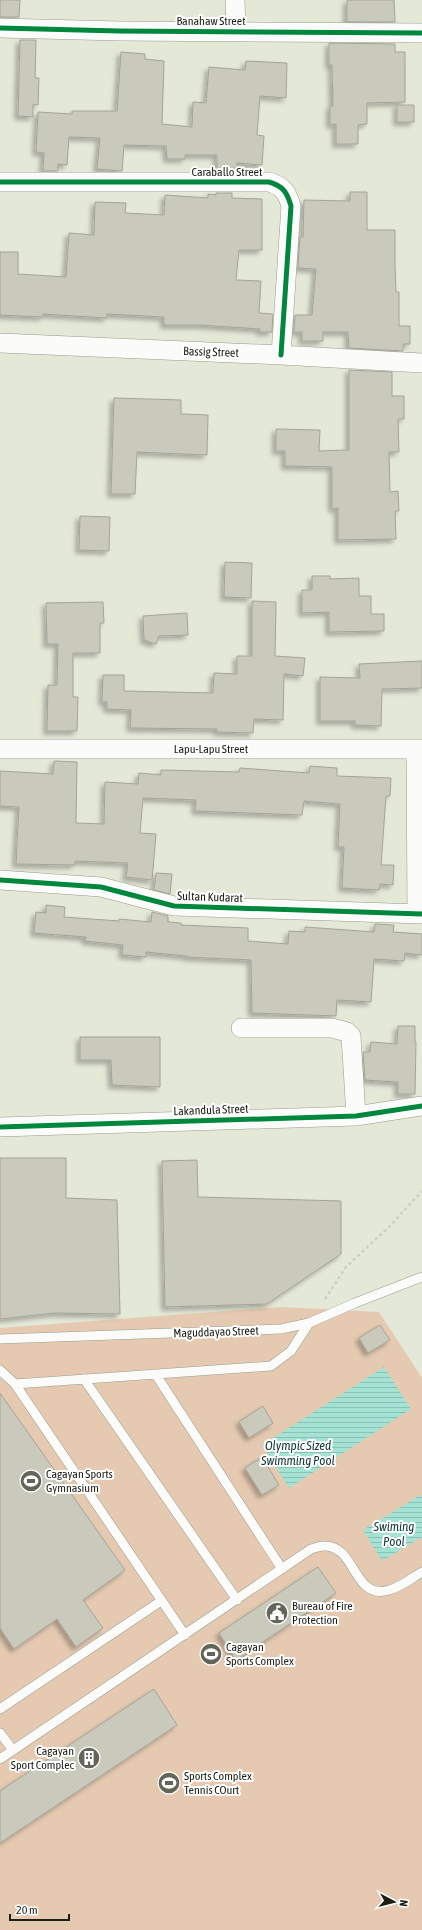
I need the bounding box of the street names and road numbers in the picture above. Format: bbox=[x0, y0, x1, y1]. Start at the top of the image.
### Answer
street label: Banahaw Street bbox=[176, 14, 246, 28]
street label: Caraballo Street bbox=[192, 165, 263, 179]
street label: Bassig Street bbox=[183, 344, 240, 360]
street label: Lapu-Lapu Street bbox=[174, 742, 249, 756]
street label: Sultan Kudarat bbox=[177, 889, 244, 905]
street label: Lakandula Street bbox=[173, 1102, 249, 1118]
street label: Maguddayao Street bbox=[173, 1323, 260, 1340]

